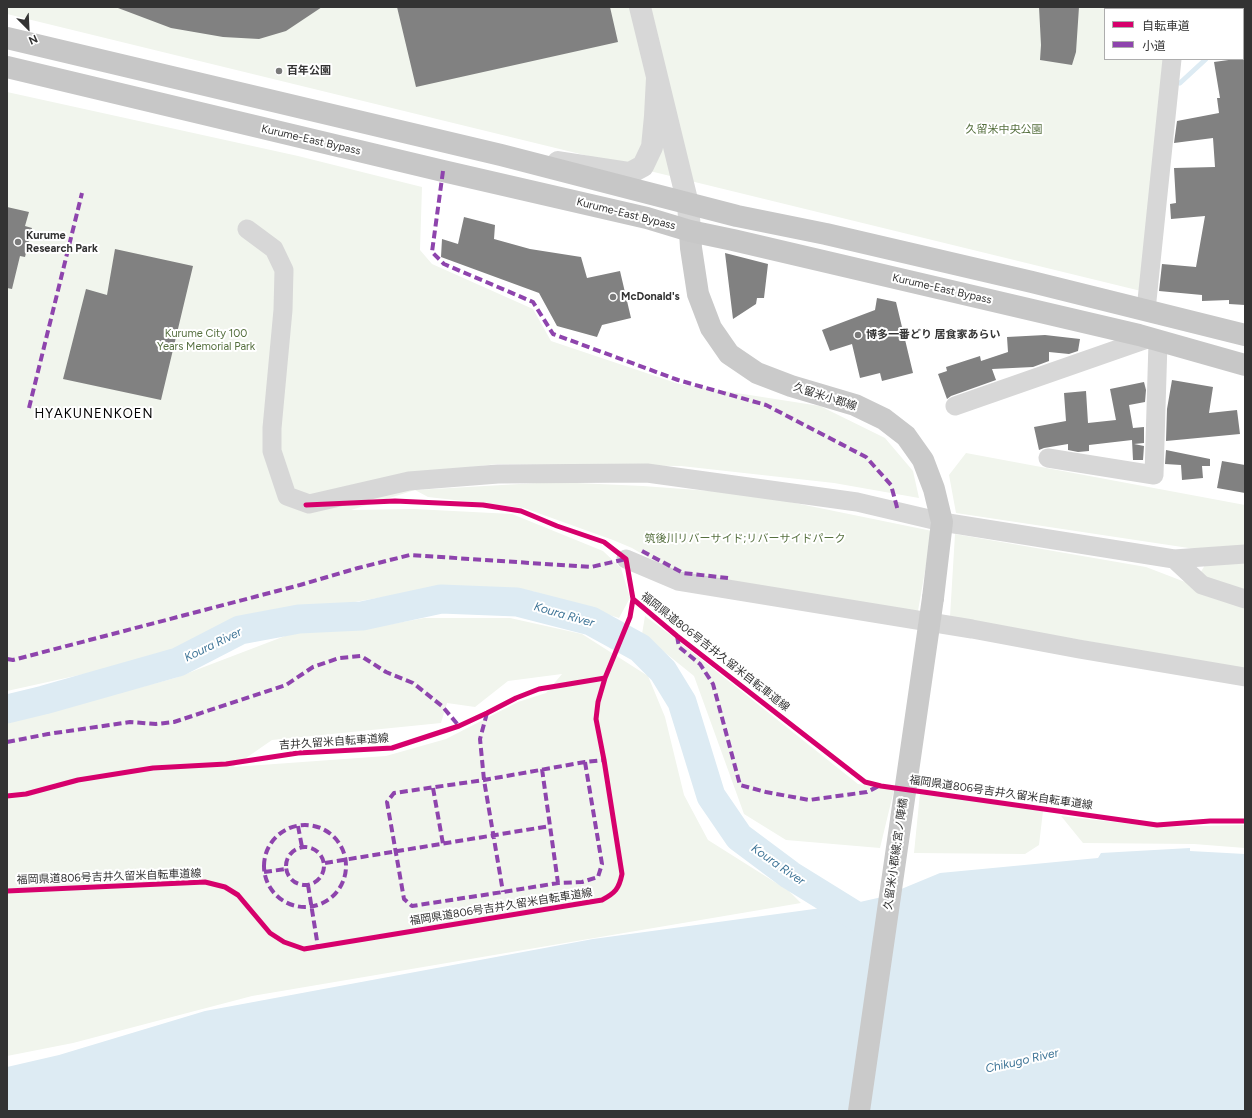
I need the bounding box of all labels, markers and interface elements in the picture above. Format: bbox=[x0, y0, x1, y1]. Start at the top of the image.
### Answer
north arrow bbox=[8, 8, 48, 48]
legend bbox=[1104, 8, 1244, 60]
text: 自転車道 bbox=[1142, 19, 1190, 33]
text: N bbox=[27, 32, 40, 47]
text: 小道 bbox=[1142, 39, 1166, 53]
place label: 百年公園 bbox=[287, 64, 331, 78]
marker: 百年公園 bbox=[274, 66, 284, 76]
street label: Kurume-East Bypass bbox=[260, 122, 362, 158]
park label: 久留米中央公園 bbox=[966, 123, 1042, 137]
street label: Kurume-East Bypass bbox=[575, 195, 677, 233]
place label: Kurume Research Park bbox=[26, 229, 98, 255]
marker: Kurume Research Park bbox=[13, 237, 23, 247]
street label: Kurume-East Bypass bbox=[891, 271, 993, 307]
place label: McDonald's bbox=[621, 290, 680, 304]
marker: McDonald's bbox=[608, 292, 618, 302]
park label: Kurume City 100 Years Memorial Park bbox=[157, 327, 255, 353]
place label: 博多一番どり 居食家あらい bbox=[866, 328, 1001, 342]
marker: 博多一番どり 居食家あらい bbox=[853, 330, 863, 340]
street label: 久留米小郡線 bbox=[792, 381, 858, 413]
district label: HYAKUNENKOEN bbox=[34, 406, 154, 422]
park label: 筑後川リバーサイド;リバーサイドパーク bbox=[645, 532, 845, 546]
street label: 福岡県道806号吉井久留米自転車道線 bbox=[638, 590, 792, 714]
water label: Koura River bbox=[532, 600, 596, 630]
water label: Koura River bbox=[182, 625, 244, 665]
street label: 吉井久留米自転車道線 bbox=[279, 732, 389, 752]
street label: 福岡県道806号吉井久留米自転車道線 bbox=[908, 774, 1094, 812]
street label: 久留米小郡線;宮ノ陣橋 bbox=[882, 797, 910, 911]
water label: Koura River bbox=[748, 841, 808, 889]
street label: 福岡県道806号吉井久留米自転車道線 bbox=[16, 867, 202, 887]
street label: 福岡県道806号吉井久留米自転車道線 bbox=[409, 886, 593, 928]
water label: Chikugo River bbox=[984, 1046, 1060, 1076]

